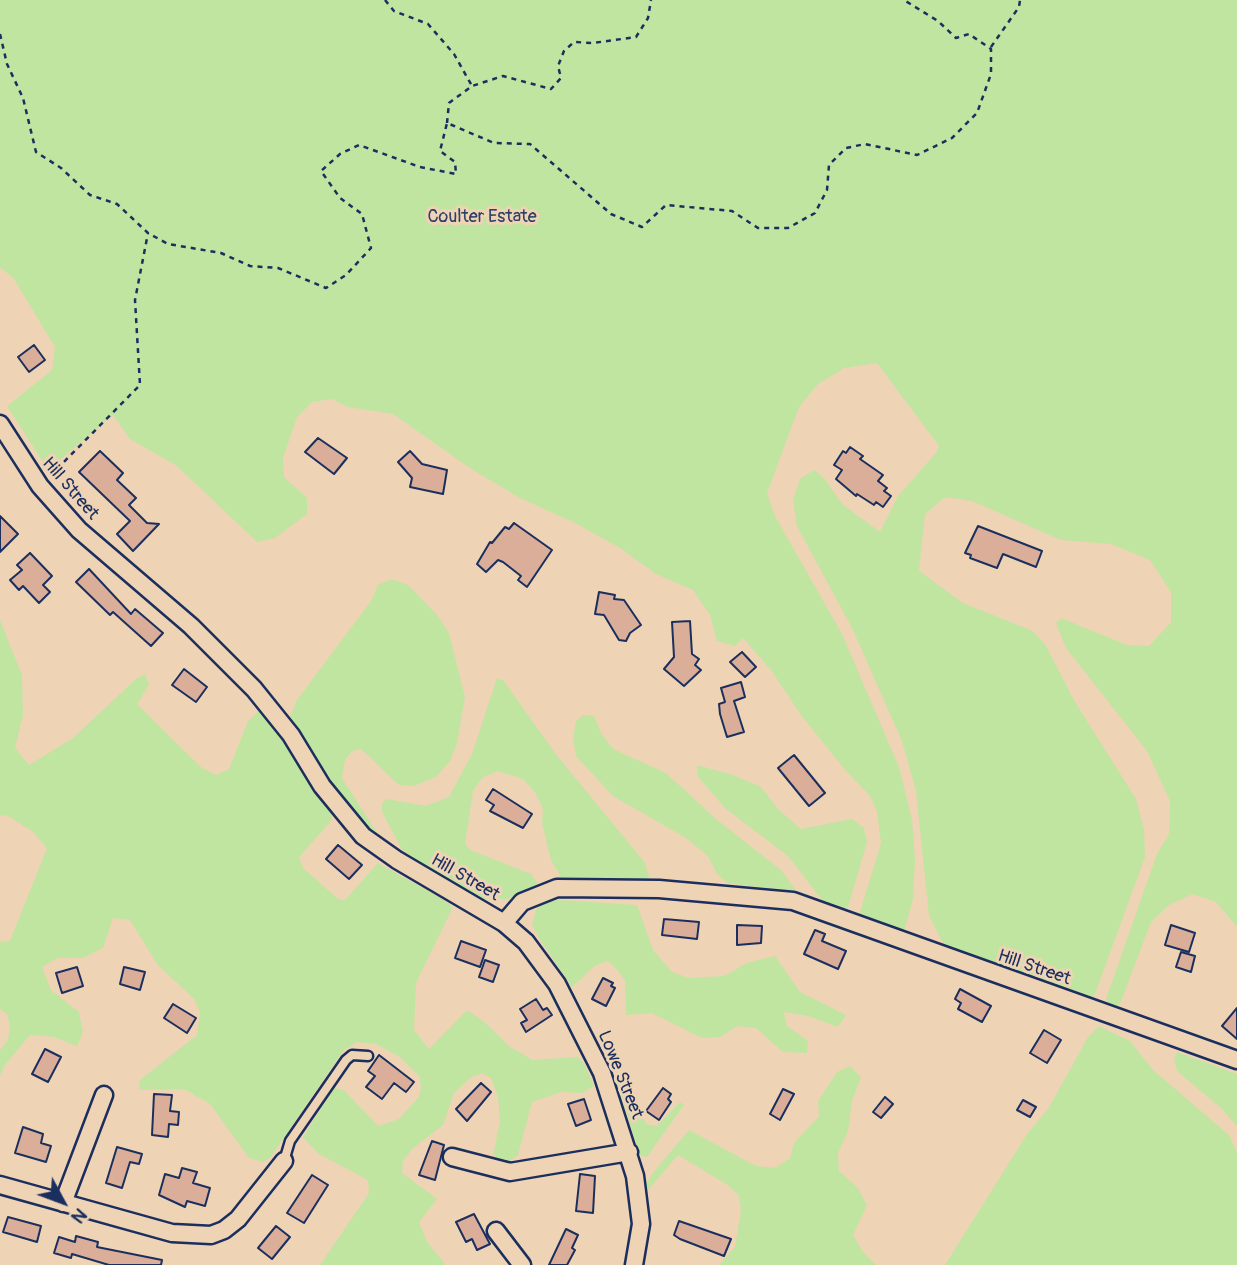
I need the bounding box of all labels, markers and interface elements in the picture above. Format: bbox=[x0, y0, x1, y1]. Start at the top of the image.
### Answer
park label: Coulter Estate bbox=[427, 206, 537, 228]
street label: Hill Street bbox=[37, 453, 103, 525]
street label: Hill Street bbox=[427, 850, 503, 906]
street label: Hill Street bbox=[995, 945, 1073, 991]
street label: Lowe Street bbox=[592, 1028, 648, 1122]
north arrow bbox=[28, 1167, 98, 1237]
text: N bbox=[66, 1203, 92, 1228]

